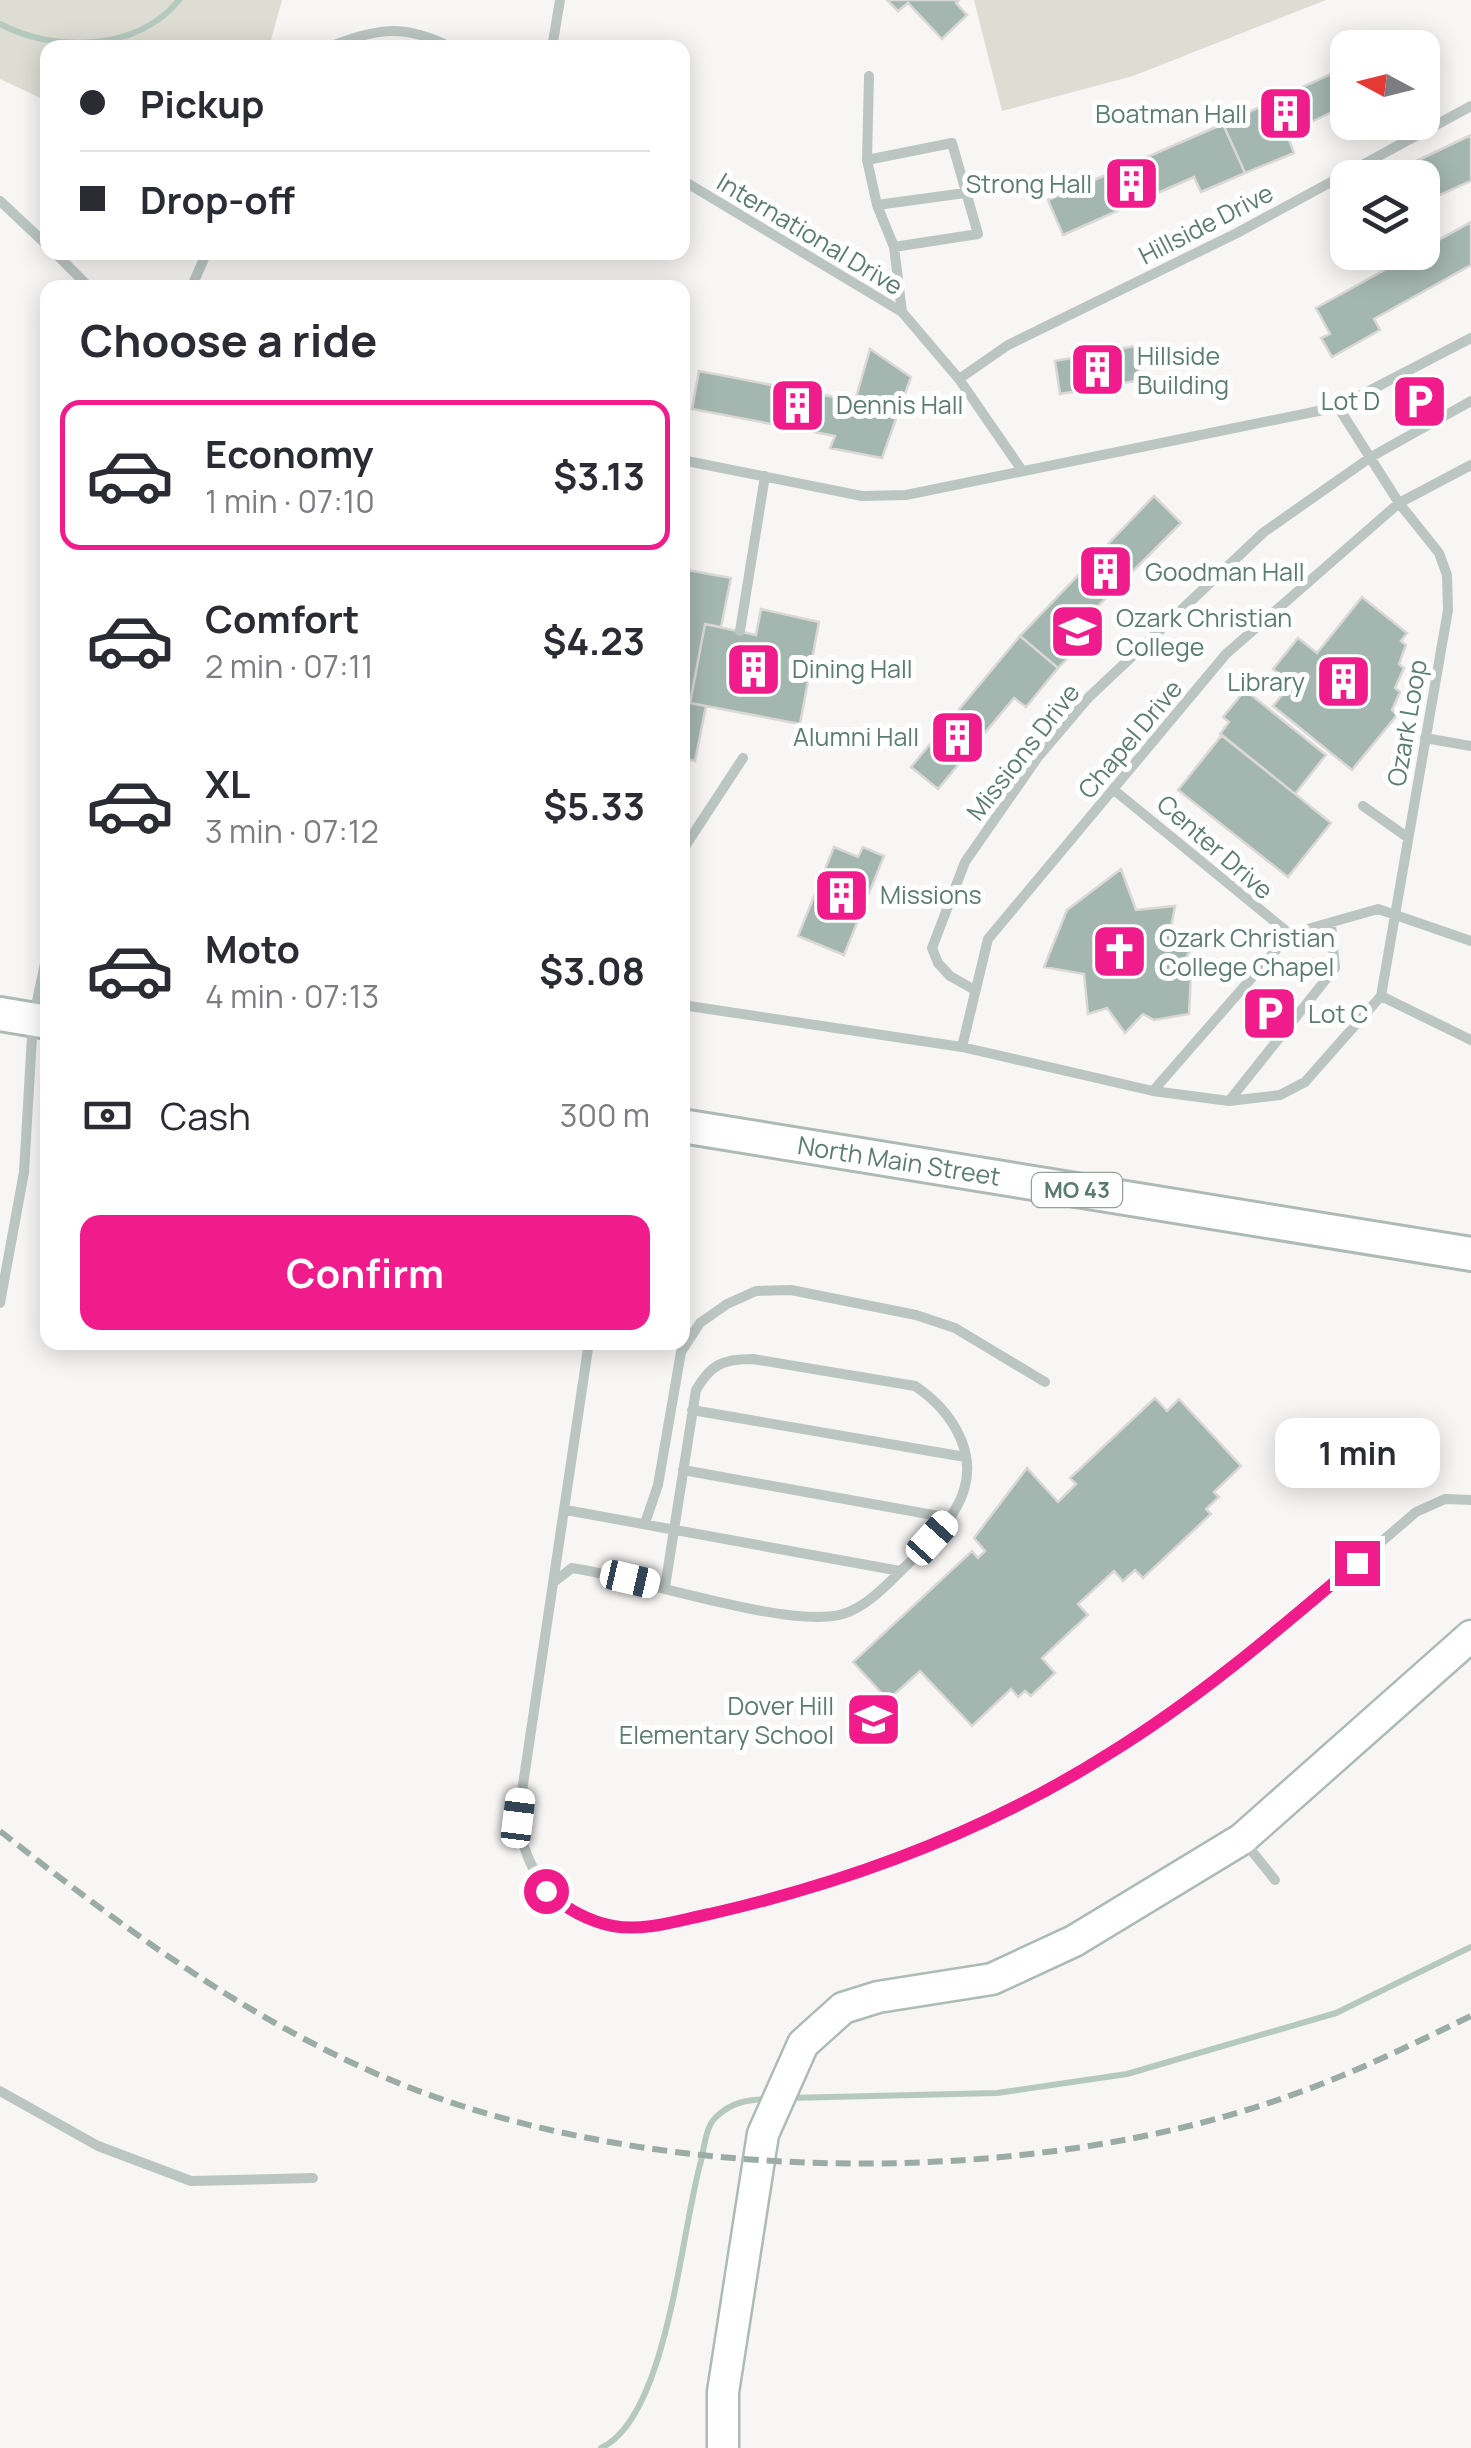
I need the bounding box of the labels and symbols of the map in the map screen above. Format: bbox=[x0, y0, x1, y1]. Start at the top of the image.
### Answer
north arrow bbox=[1330, 30, 1440, 140]
building icon: Boatman Hall bbox=[1256, 84, 1316, 144]
place label: Boatman Hall bbox=[1095, 96, 1247, 131]
building icon: Strong Hall bbox=[1101, 154, 1161, 214]
street label: International Drive bbox=[711, 164, 910, 303]
place label: Strong Hall bbox=[966, 166, 1092, 201]
street label: Hillside Drive bbox=[1133, 175, 1279, 272]
place label: Hillside Building bbox=[1137, 338, 1229, 402]
building icon: Hillside Building bbox=[1068, 340, 1128, 400]
parking icon: Lot D bbox=[1389, 371, 1449, 431]
building icon: Dennis Hall bbox=[767, 375, 827, 435]
place label: Lot D bbox=[1321, 383, 1380, 418]
place label: Dennis Hall bbox=[836, 387, 963, 422]
building icon: Goodman Hall bbox=[1076, 542, 1136, 602]
place label: Goodman Hall bbox=[1145, 554, 1305, 589]
place label: Ozark Christian College bbox=[1116, 600, 1292, 664]
school or university icon: Ozark Christian College bbox=[1047, 602, 1107, 662]
building icon: Dining Hall bbox=[723, 639, 783, 699]
place label: Dining Hall bbox=[792, 651, 913, 686]
building icon: Library bbox=[1314, 652, 1374, 712]
street label: Ozark Loop bbox=[1378, 657, 1435, 789]
place label: Library bbox=[1227, 664, 1305, 699]
street label: Chapel Drive bbox=[1070, 672, 1190, 806]
street label: Missions Drive bbox=[958, 676, 1087, 828]
building icon: Alumni Hall bbox=[928, 707, 988, 767]
place label: Alumni Hall bbox=[793, 719, 919, 754]
street label: Center Drive bbox=[1150, 786, 1281, 907]
building icon: Missions bbox=[811, 865, 871, 925]
place label: Missions bbox=[880, 877, 982, 912]
place label: Ozark Christian College Chapel bbox=[1159, 920, 1335, 984]
church icon: Ozark Christian College Chapel bbox=[1090, 922, 1150, 982]
parking icon: Lot C bbox=[1239, 984, 1299, 1044]
place label: Lot C bbox=[1308, 996, 1368, 1031]
street label: North Main Street bbox=[795, 1127, 1003, 1194]
road number: MO 43 bbox=[1032, 1173, 1122, 1207]
callout: 1 min bbox=[1274, 1418, 1440, 1488]
car bbox=[901, 1506, 963, 1570]
route end bbox=[1335, 1541, 1380, 1586]
car bbox=[597, 1558, 663, 1600]
place label: Dover Hill Elementary School bbox=[619, 1688, 834, 1752]
school or university icon: Dover Hill Elementary School bbox=[843, 1690, 903, 1750]
car bbox=[499, 1786, 537, 1850]
route start bbox=[524, 1869, 569, 1914]

